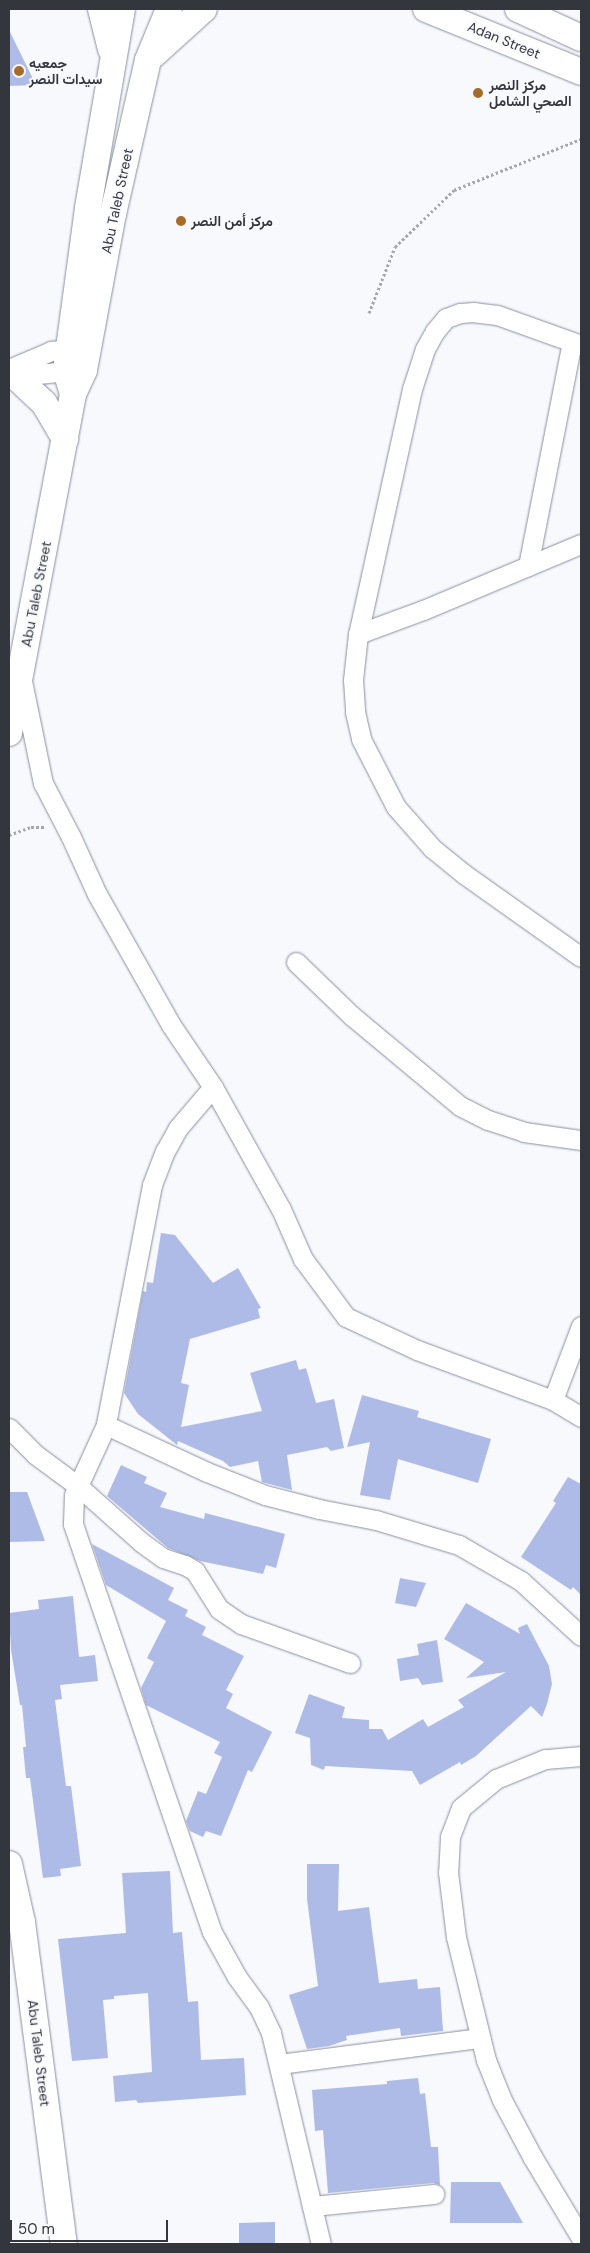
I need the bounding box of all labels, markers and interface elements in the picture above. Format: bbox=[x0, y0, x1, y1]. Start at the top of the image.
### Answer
street label: Adan Street bbox=[465, 18, 543, 62]
place label: جمعيه سيدات النصر bbox=[29, 55, 102, 88]
marker: جمعيه سيدات النصر bbox=[13, 65, 25, 77]
place label: مركز النصر الصحي الشامل bbox=[489, 77, 572, 110]
marker: مركز النصر الصحي الشامل bbox=[471, 86, 485, 100]
street label: Abu Taleb Street bbox=[98, 147, 136, 255]
place label: مركز أمن النصر bbox=[191, 213, 273, 229]
marker: مركز أمن النصر bbox=[175, 215, 187, 227]
street label: Abu Taleb Street bbox=[18, 540, 54, 648]
street label: Abu Taleb Street bbox=[24, 1999, 54, 2107]
scale bar bbox=[12, 2210, 170, 2242]
text: 50 m bbox=[18, 2219, 55, 2239]

